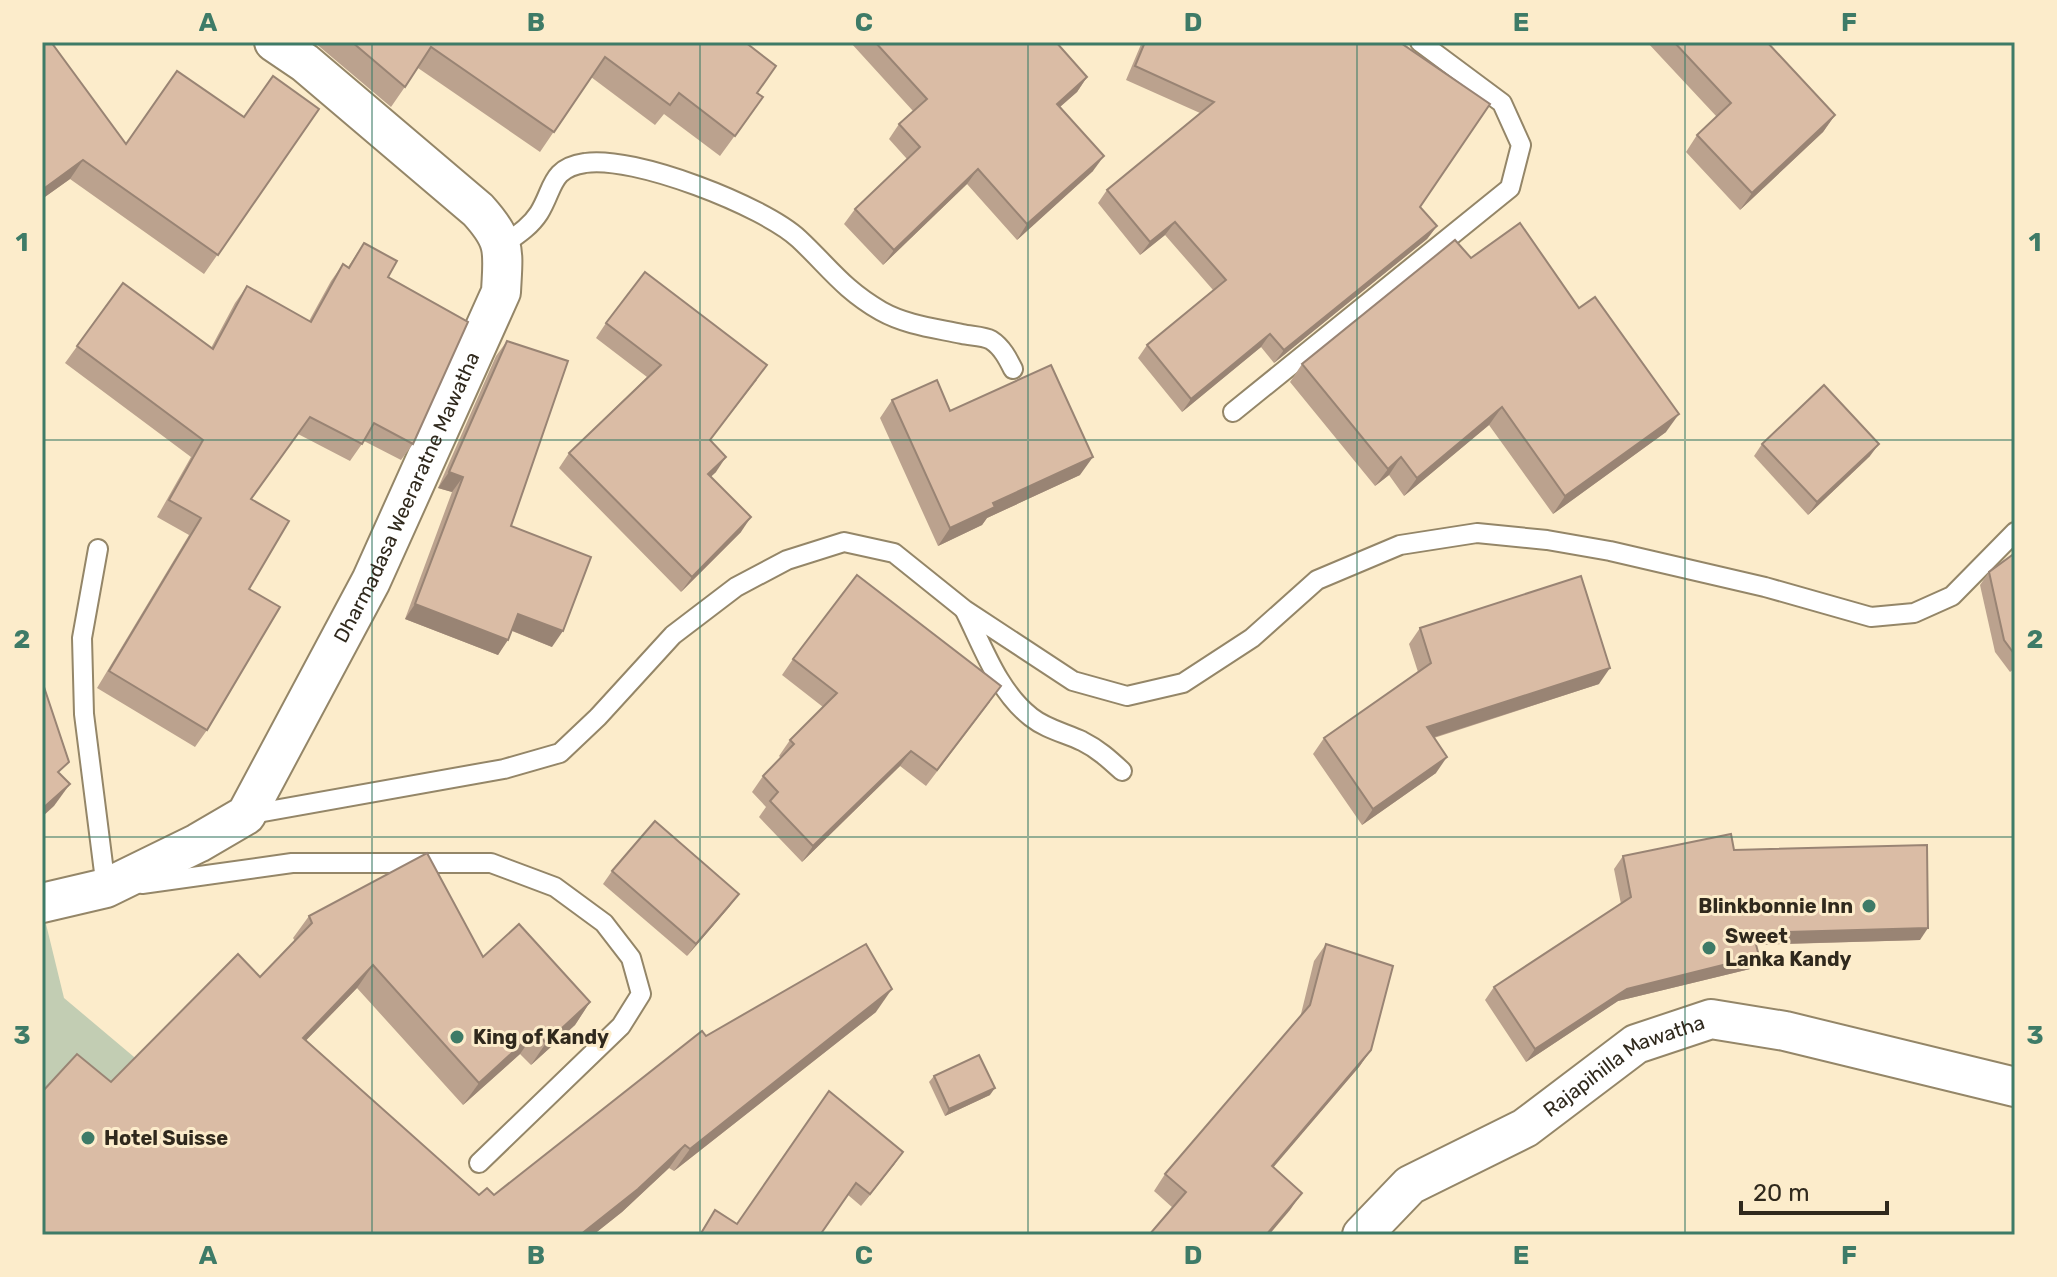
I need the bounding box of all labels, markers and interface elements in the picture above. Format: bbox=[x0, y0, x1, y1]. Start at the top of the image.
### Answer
text: A bbox=[199, 7, 218, 38]
text: B bbox=[527, 7, 545, 38]
text: C bbox=[855, 7, 873, 38]
text: D bbox=[1184, 7, 1202, 38]
text: E bbox=[1513, 7, 1529, 38]
text: F bbox=[1841, 7, 1857, 38]
text: 1 bbox=[16, 227, 28, 258]
text: 1 bbox=[2029, 227, 2041, 258]
street label: Dharmadasa Weeraratne Mawatha bbox=[328, 348, 484, 647]
text: 2 bbox=[14, 624, 30, 655]
text: 2 bbox=[2027, 624, 2043, 655]
place label: Blinkbonnie Inn bbox=[1698, 894, 1853, 918]
marker: Blinkbonnie Inn bbox=[1860, 897, 1878, 915]
place label: Sweet Lanka Kandy bbox=[1725, 924, 1852, 971]
marker: Sweet Lanka Kandy bbox=[1700, 939, 1718, 957]
street label: Rajapihilla Mawatha bbox=[1538, 1010, 1708, 1122]
text: 3 bbox=[13, 1020, 31, 1051]
text: 3 bbox=[2026, 1020, 2044, 1051]
place label: King of Kandy bbox=[473, 1025, 609, 1049]
marker: King of Kandy bbox=[448, 1028, 466, 1046]
place label: Hotel Suisse bbox=[104, 1126, 228, 1150]
marker: Hotel Suisse bbox=[79, 1129, 97, 1147]
scale bar bbox=[1741, 1165, 1887, 1215]
text: 20 m bbox=[1753, 1179, 1810, 1207]
text: A bbox=[199, 1240, 218, 1271]
text: B bbox=[527, 1240, 545, 1271]
text: C bbox=[855, 1240, 873, 1271]
text: D bbox=[1184, 1240, 1202, 1271]
text: E bbox=[1513, 1240, 1529, 1271]
text: F bbox=[1841, 1240, 1857, 1271]

